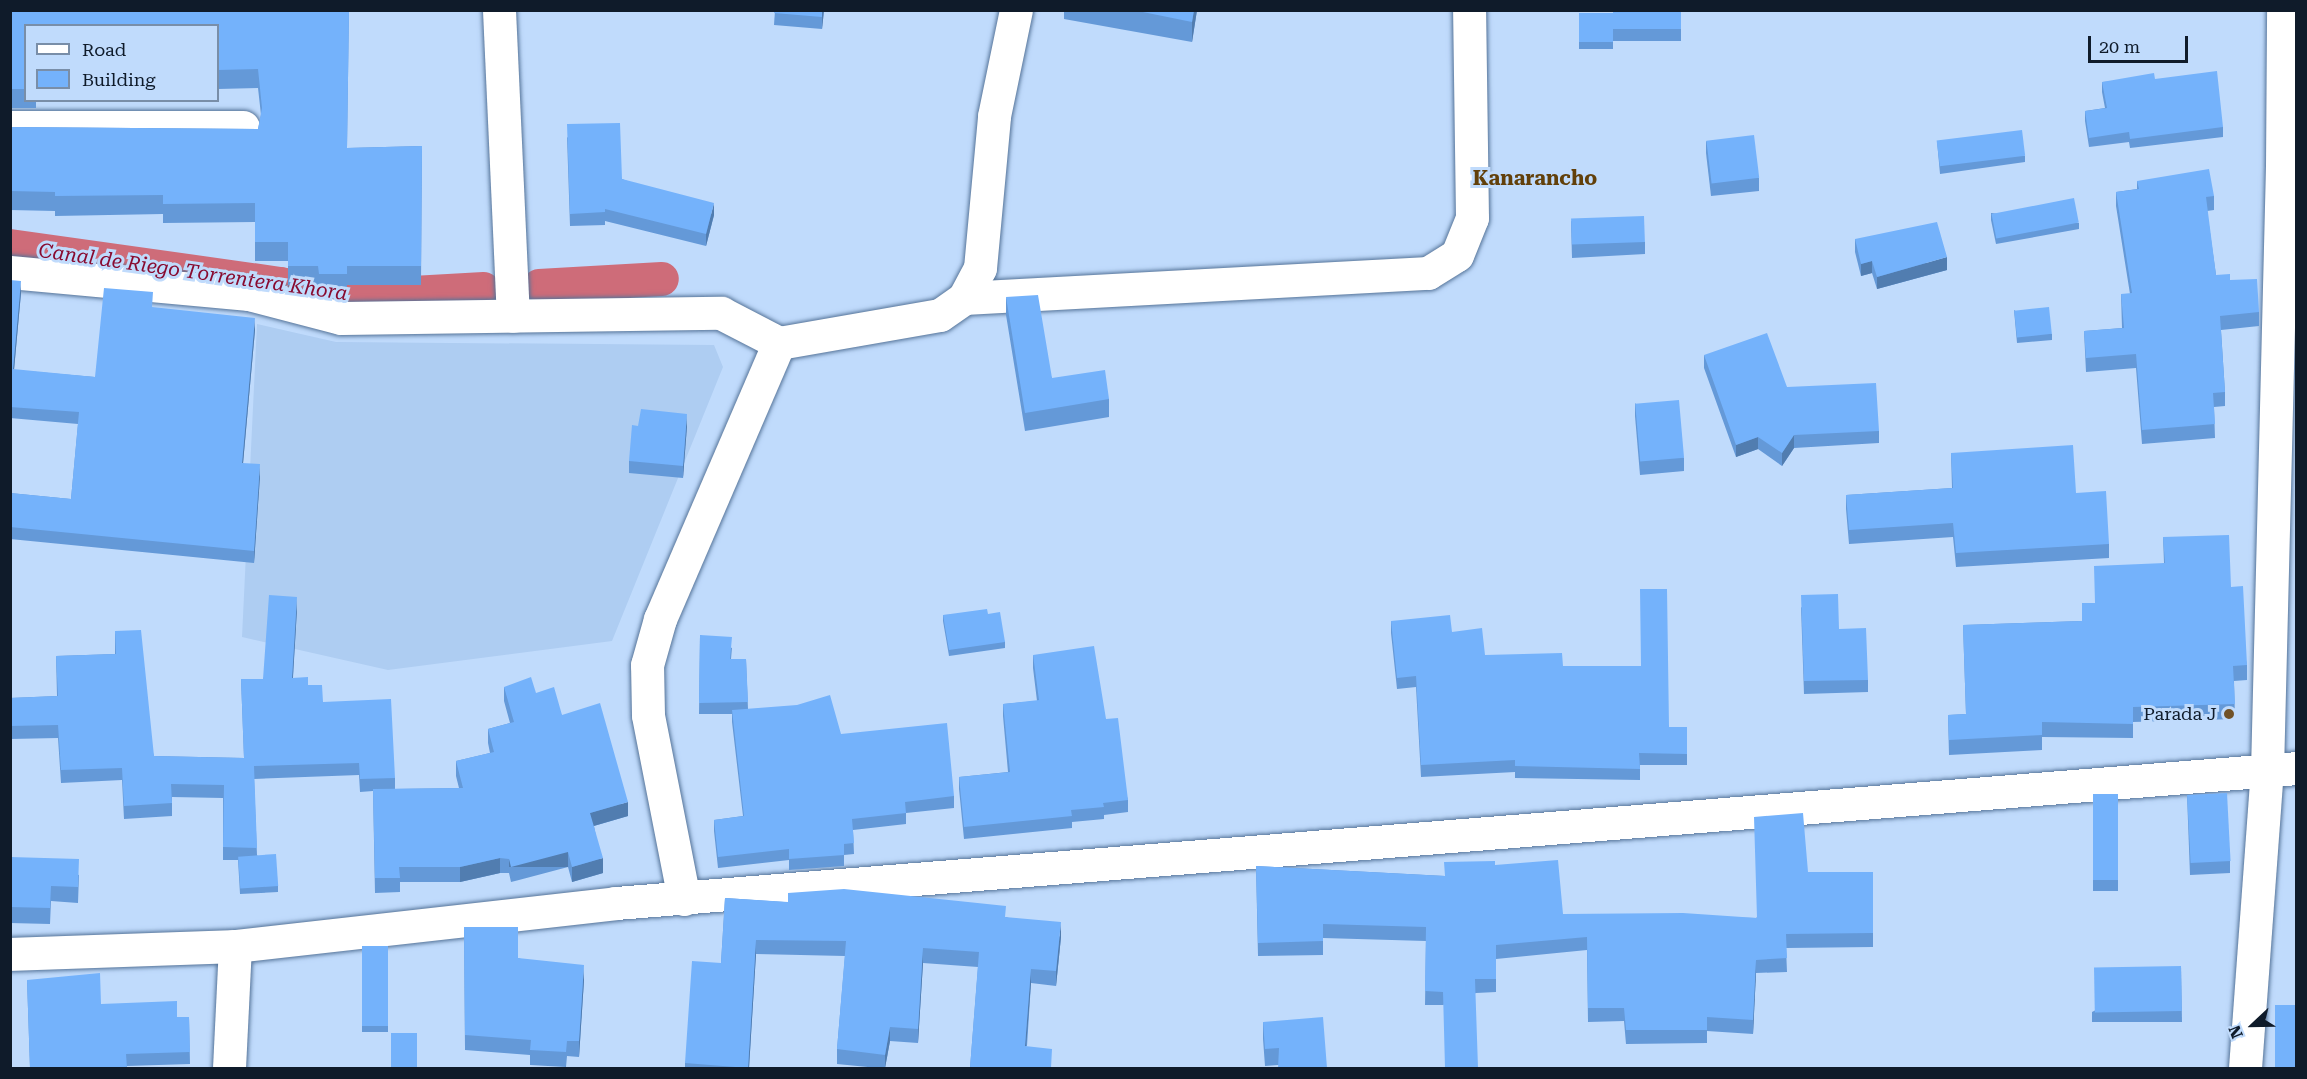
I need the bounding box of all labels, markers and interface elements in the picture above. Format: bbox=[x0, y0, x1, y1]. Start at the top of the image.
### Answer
legend bbox=[24, 24, 219, 102]
scale bar bbox=[2091, 24, 2192, 62]
text: 20 m bbox=[2099, 36, 2140, 57]
text: Road bbox=[82, 39, 126, 60]
text: Building bbox=[82, 69, 156, 90]
district label: Kanarancho bbox=[1473, 166, 1597, 190]
water label: Canal de Riego Torrentera Khora bbox=[37, 238, 349, 306]
place label: Parada J bbox=[2143, 703, 2217, 725]
marker: Parada J bbox=[2222, 707, 2236, 721]
north arrow bbox=[2223, 995, 2283, 1055]
text: N bbox=[2225, 1023, 2247, 1041]

